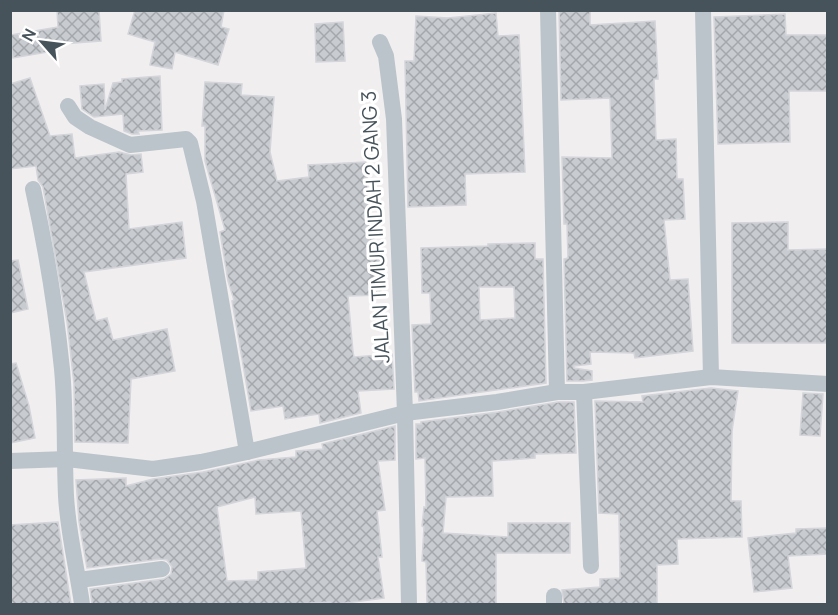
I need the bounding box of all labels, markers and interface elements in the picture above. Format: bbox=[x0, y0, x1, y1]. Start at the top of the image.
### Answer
north arrow bbox=[12, 12, 72, 72]
text: N bbox=[16, 25, 41, 45]
street label: JALAN TIMUR INDAH 2 GANG 3 bbox=[354, 90, 396, 364]

